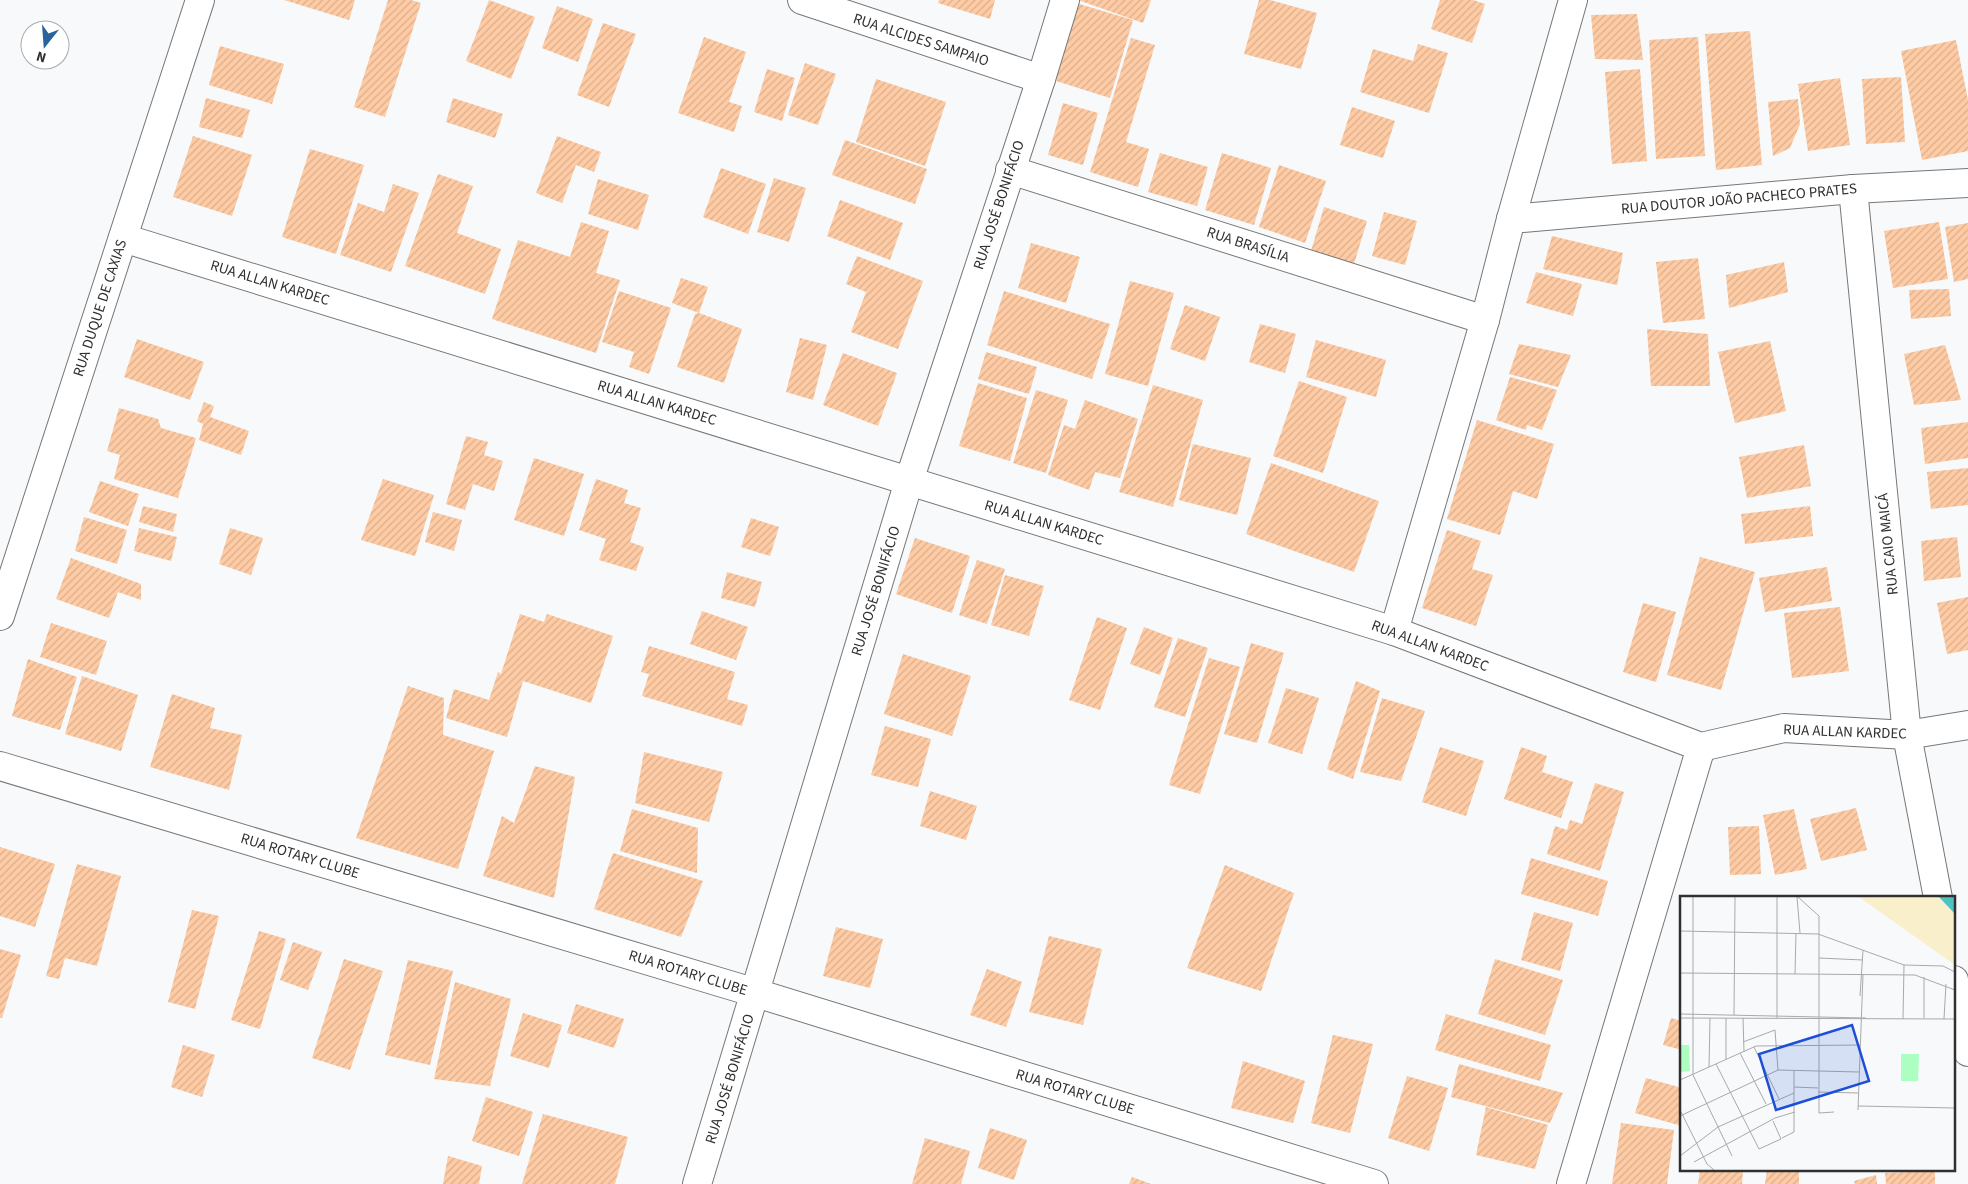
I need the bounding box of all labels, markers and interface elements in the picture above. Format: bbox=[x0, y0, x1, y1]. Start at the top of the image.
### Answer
street label: RUA ALCIDES SAMPAIO bbox=[850, 8, 992, 72]
north arrow bbox=[20, 20, 70, 70]
text: N bbox=[34, 46, 49, 67]
street label: RUA JOSÉ BONIFÁCIO bbox=[968, 138, 1030, 272]
street label: RUA DOUTOR JOÃO PACHECO PRATES bbox=[1620, 178, 1858, 220]
street label: RUA BRASÍLIA bbox=[1204, 222, 1293, 269]
street label: RUA DUQUE DE CAXIAS bbox=[68, 237, 132, 379]
street label: RUA ALLAN KARDEC bbox=[208, 255, 333, 311]
street label: RUA ALLAN KARDEC bbox=[595, 375, 720, 431]
street label: RUA CAIO MAICÁ bbox=[1872, 491, 1904, 596]
street label: RUA ALLAN KARDEC bbox=[982, 495, 1107, 551]
street label: RUA JOSÉ BONIFÁCIO bbox=[846, 523, 906, 659]
street label: RUA ALLAN KARDEC bbox=[1368, 615, 1492, 677]
street label: RUA ALLAN KARDEC bbox=[1783, 719, 1908, 745]
street label: RUA ROTARY CLUBE bbox=[238, 828, 362, 884]
inset map bbox=[1680, 896, 1956, 1172]
street label: RUA ROTARY CLUBE bbox=[626, 945, 750, 1001]
street label: RUA JOSÉ BONIFÁCIO bbox=[700, 1011, 760, 1147]
street label: RUA ROTARY CLUBE bbox=[1013, 1064, 1137, 1120]

